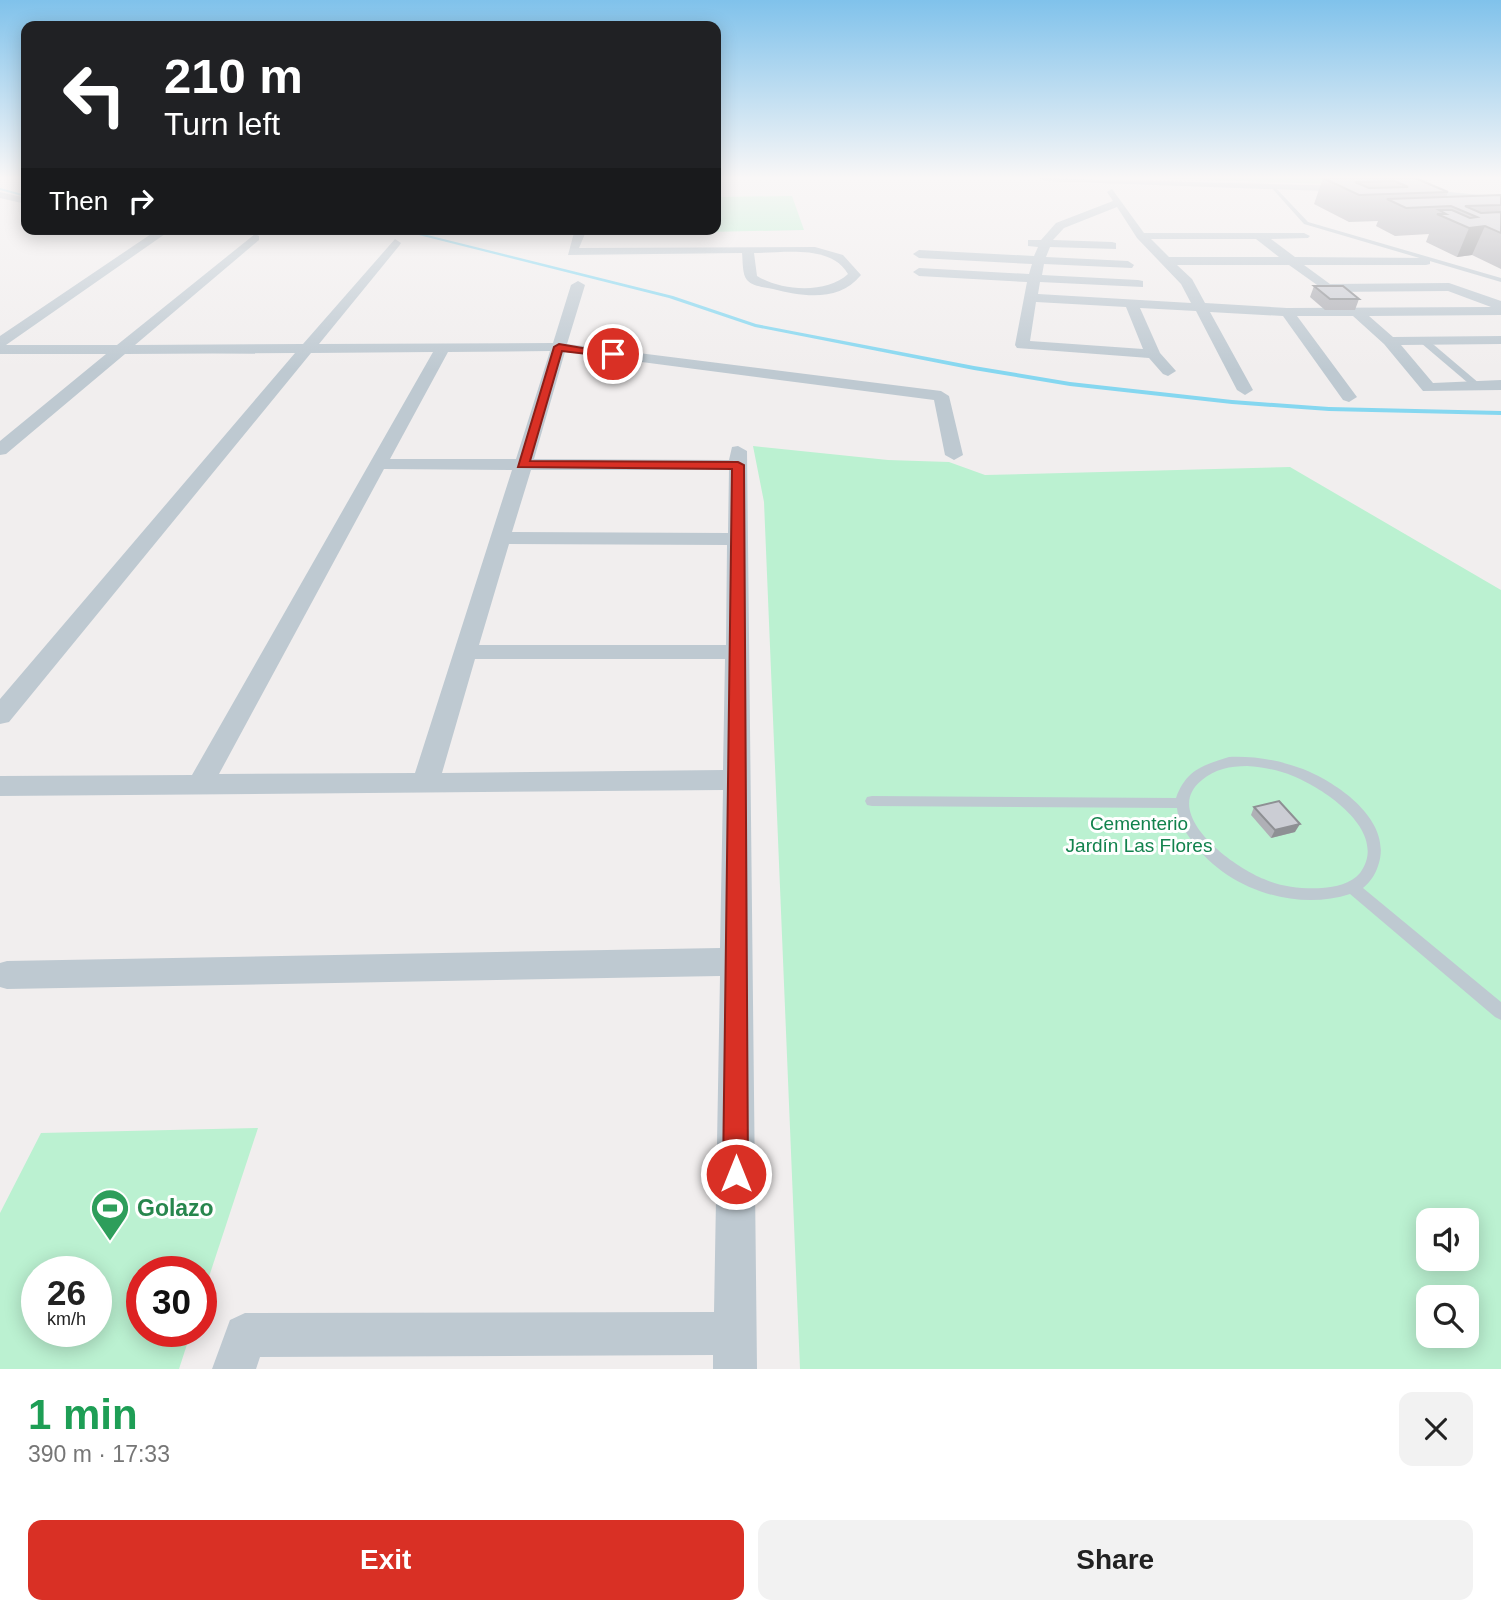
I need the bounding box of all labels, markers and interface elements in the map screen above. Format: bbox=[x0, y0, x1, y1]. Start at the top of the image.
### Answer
icon: left bbox=[49, 49, 140, 140]
text: 210 m bbox=[164, 49, 303, 103]
text: Turn left bbox=[164, 106, 280, 142]
icon: right bbox=[122, 182, 160, 220]
text: Then bbox=[49, 186, 108, 216]
pin bbox=[583, 324, 643, 384]
icon: arrive bbox=[594, 335, 632, 373]
park label: Cementerio Jardín Las Flores bbox=[1066, 813, 1212, 856]
position arrow bbox=[699, 1137, 773, 1211]
sports icon: Golazo bbox=[89, 1187, 131, 1242]
place label: Golazo bbox=[137, 1195, 214, 1221]
map controls bbox=[1416, 1208, 1479, 1348]
button: sound bbox=[1416, 1208, 1479, 1271]
speed limit sign: 30 bbox=[126, 1256, 217, 1347]
text: 26 bbox=[47, 1273, 86, 1312]
button: search bbox=[1416, 1285, 1479, 1348]
text: km/h bbox=[47, 1309, 86, 1329]
text: 1 min bbox=[28, 1391, 138, 1438]
button: close bbox=[1399, 1392, 1473, 1466]
text: 390 m · 17:33 bbox=[28, 1441, 170, 1467]
button: Exit bbox=[28, 1520, 744, 1600]
button: Share bbox=[758, 1520, 1473, 1600]

